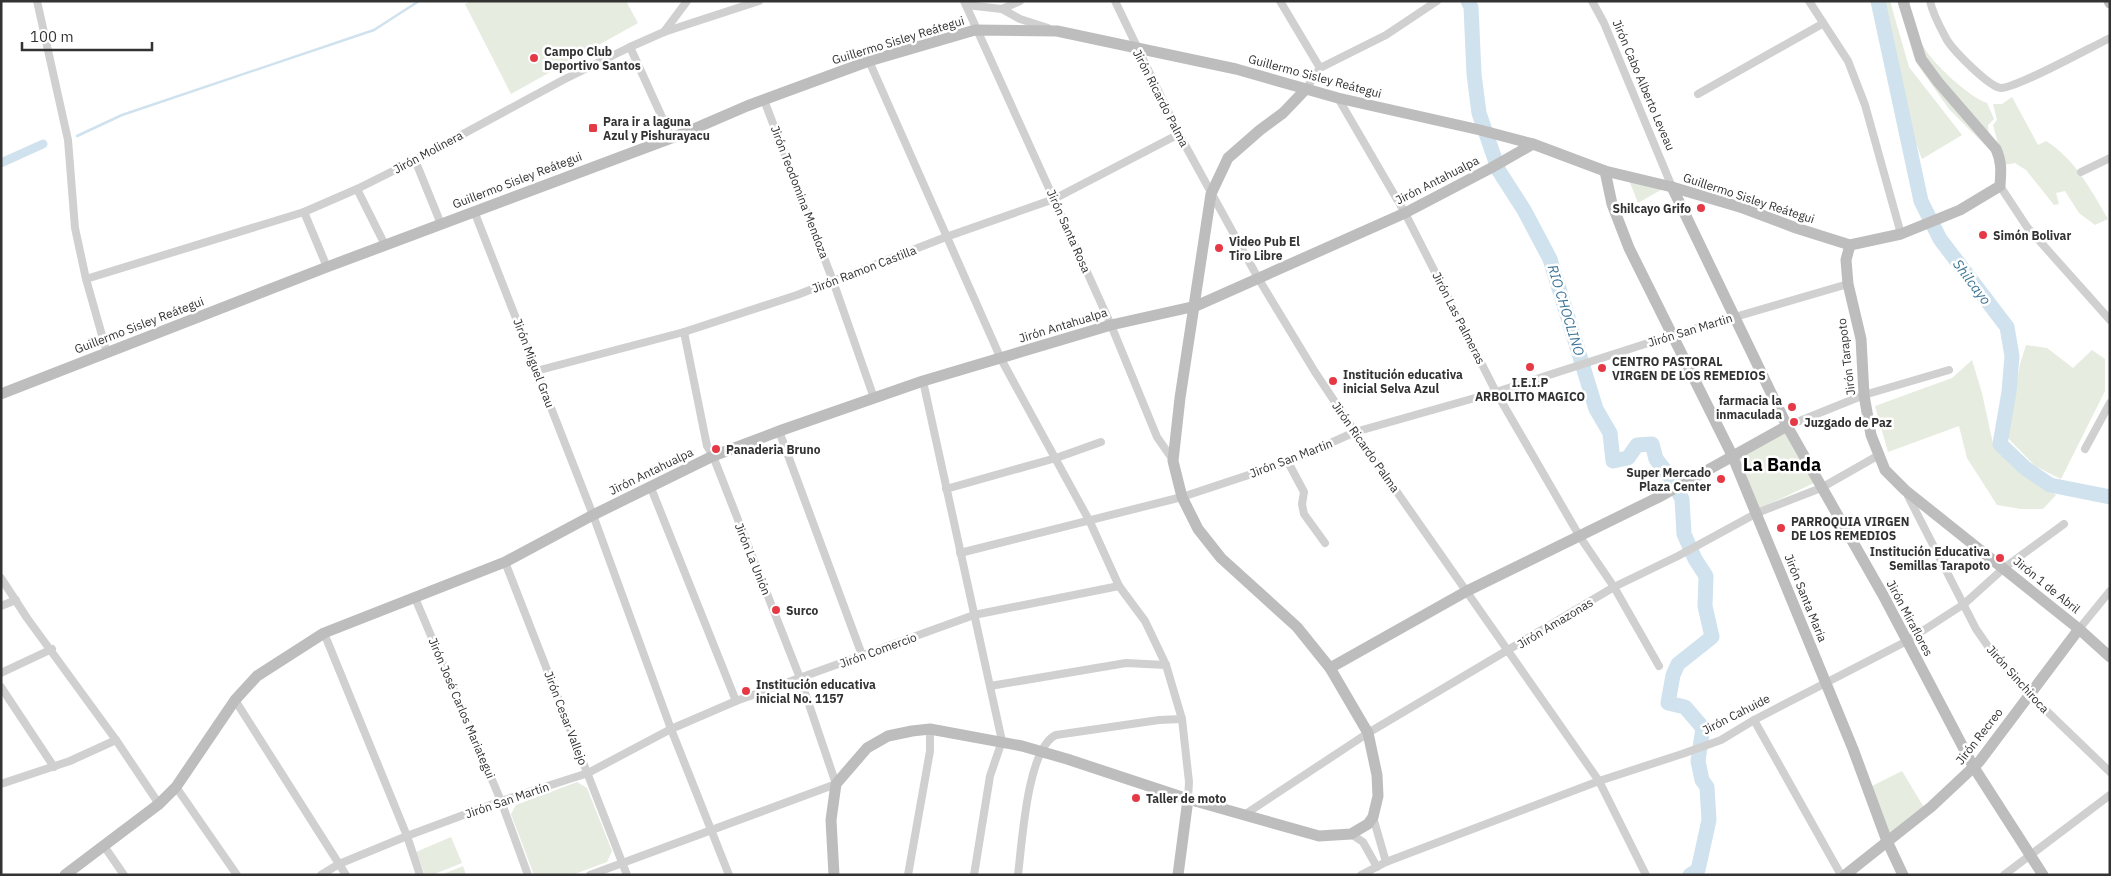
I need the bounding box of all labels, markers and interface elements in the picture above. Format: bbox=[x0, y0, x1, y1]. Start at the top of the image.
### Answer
street label: Guillermo Sisley Reátegui bbox=[830, 13, 966, 67]
street label: Jirón Cabo Alberto Leveau bbox=[1610, 17, 1678, 153]
scale bar bbox=[22, 20, 152, 52]
text: 100 m bbox=[30, 27, 74, 46]
place label: Campo Club Deportivo Santos bbox=[544, 44, 641, 73]
street label: Jirón Ricardo Palma bbox=[1130, 47, 1192, 150]
street label: Guillermo Sisley Reátegui bbox=[1247, 51, 1383, 101]
marker: Campo Club Deportivo Santos bbox=[528, 52, 540, 64]
place label: Para ir a laguna Azul y Pishurayacu bbox=[603, 114, 710, 143]
marker: Para ir a laguna Azul y Pishurayacu bbox=[587, 122, 599, 134]
street label: Jirón Teodomina Mendoza bbox=[768, 123, 833, 261]
street label: Jirón Molinera bbox=[391, 127, 466, 177]
street label: Guillermo Sisley Reátegui bbox=[450, 148, 584, 212]
street label: Jirón Antahualpa bbox=[1393, 152, 1482, 207]
street label: Guillermo Sisley Reátegui bbox=[1681, 170, 1817, 226]
street label: Jirón Santa Rosa bbox=[1044, 187, 1094, 276]
place label: Shilcayo Grifo bbox=[1612, 201, 1691, 216]
marker: Shilcayo Grifo bbox=[1695, 202, 1707, 214]
place label: Simón Bolivar bbox=[1993, 228, 2071, 243]
marker: Simón Bolivar bbox=[1977, 229, 1989, 241]
place label: Video Pub El Tiro Libre bbox=[1229, 234, 1300, 263]
street label: Jirón Ramon Castilla bbox=[810, 242, 919, 296]
marker: Video Pub El Tiro Libre bbox=[1213, 242, 1225, 254]
water label: Shilcayo bbox=[1949, 256, 1995, 309]
water label: RIO CHOCLINO bbox=[1544, 262, 1589, 358]
street label: Jirón Las Palmeras bbox=[1429, 269, 1489, 367]
street label: Guillermo Sisley Reátegui bbox=[72, 293, 206, 357]
street label: Jirón Antahualpa bbox=[1017, 304, 1110, 346]
street label: Jirón San Martin bbox=[1646, 310, 1734, 350]
street label: Jirón Miguel Grau bbox=[510, 316, 558, 410]
street label: Jirón Tarapoto bbox=[1834, 317, 1858, 396]
place label: CENTRO PASTORAL VIRGEN DE LOS REMEDIOS bbox=[1612, 354, 1766, 383]
marker: I.E.I.P ARBOLITO MAGICO bbox=[1524, 361, 1536, 373]
marker: CENTRO PASTORAL VIRGEN DE LOS REMEDIOS bbox=[1596, 362, 1608, 374]
place label: Institución educativa inicial Selva Azul bbox=[1343, 367, 1463, 396]
marker: Institución educativa inicial Selva Azul bbox=[1327, 375, 1339, 387]
place label: I.E.I.P ARBOLITO MAGICO bbox=[1475, 375, 1585, 404]
place label: farmacia la inmaculada bbox=[1716, 393, 1782, 422]
street label: Jirón Ricardo Palma bbox=[1329, 399, 1403, 496]
marker: farmacia la inmaculada bbox=[1786, 401, 1798, 413]
place label: Juzgado de Paz bbox=[1804, 415, 1892, 430]
marker: Juzgado de Paz bbox=[1788, 416, 1800, 428]
street label: Jirón San Martin bbox=[1247, 435, 1335, 481]
place label: Panaderia Bruno bbox=[726, 442, 821, 457]
marker: Panaderia Bruno bbox=[710, 443, 722, 455]
street label: Jirón Antahualpa bbox=[607, 444, 696, 498]
district label: La Banda bbox=[1743, 453, 1821, 476]
place label: Super Mercado Plaza Center bbox=[1626, 465, 1711, 494]
marker: Super Mercado Plaza Center bbox=[1715, 473, 1727, 485]
place label: PARROQUIA VIRGEN DE LOS REMEDIOS bbox=[1791, 514, 1910, 543]
street label: Jirón La Unión bbox=[732, 521, 774, 597]
marker: PARROQUIA VIRGEN DE LOS REMEDIOS bbox=[1775, 522, 1787, 534]
place label: Institución Educativa Semillas Tarapoto bbox=[1870, 544, 1990, 573]
street label: Jirón Santa Maria bbox=[1782, 552, 1831, 645]
marker: Institución Educativa Semillas Tarapoto bbox=[1994, 552, 2006, 564]
street label: Jirón 1 de Abril bbox=[2011, 554, 2083, 616]
street label: Jirón Miraflores bbox=[1884, 577, 1936, 659]
street label: Jirón Amazonas bbox=[1514, 594, 1596, 651]
place label: Surco bbox=[786, 603, 819, 618]
marker: Surco bbox=[770, 604, 782, 616]
street label: Jirón Comercio bbox=[837, 629, 919, 671]
street label: Jirón José Carlos Mariategui bbox=[425, 635, 499, 781]
street label: Jirón Sinchiroca bbox=[1984, 642, 2053, 716]
street label: Jirón Cesar Vallejo bbox=[541, 669, 591, 767]
place label: Institución educativa inicial No. 1157 bbox=[756, 677, 876, 706]
marker: Institución educativa inicial No. 1157 bbox=[740, 685, 752, 697]
street label: Jirón Cahuide bbox=[1700, 690, 1773, 737]
street label: Jirón Recreo bbox=[1952, 705, 2006, 767]
street label: Jirón San Martín bbox=[463, 779, 551, 821]
place label: Taller de moto bbox=[1146, 791, 1226, 806]
marker: Taller de moto bbox=[1130, 792, 1142, 804]

